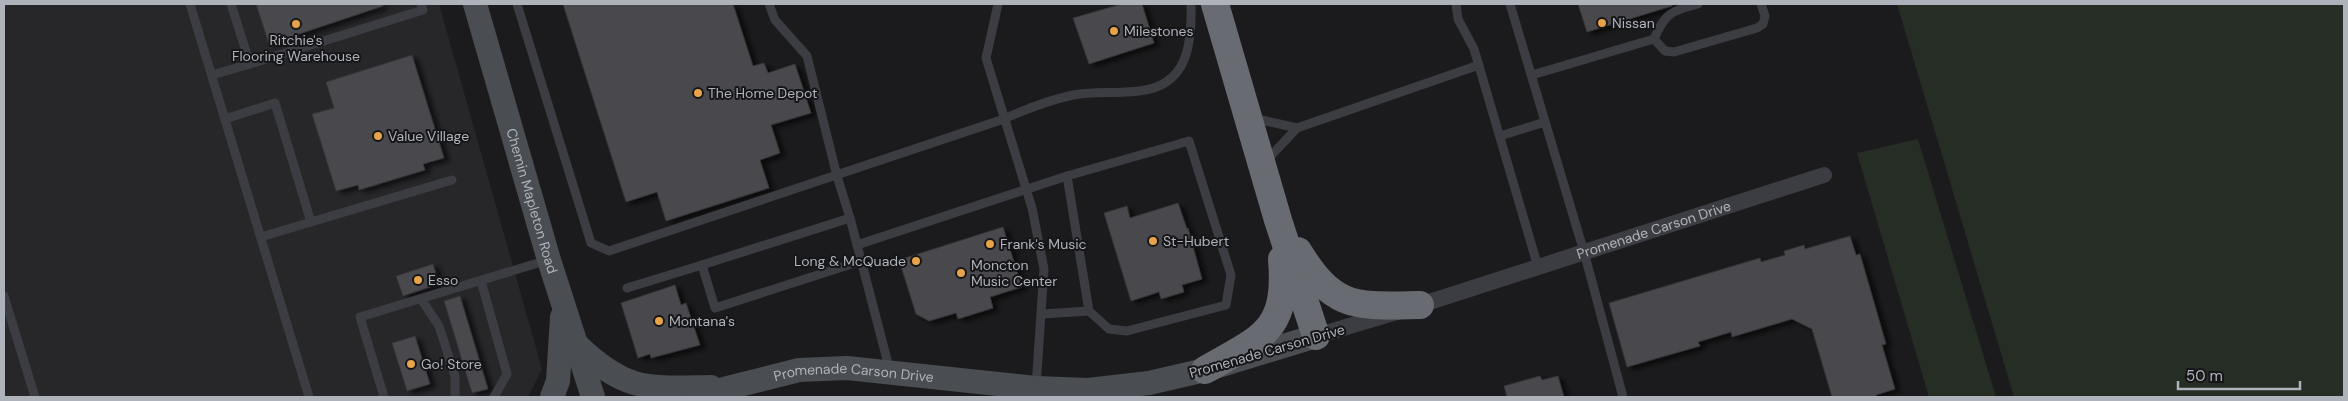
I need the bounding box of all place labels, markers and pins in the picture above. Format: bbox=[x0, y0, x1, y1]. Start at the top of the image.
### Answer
place label: Nissan bbox=[1612, 14, 1655, 32]
marker: Nissan bbox=[1596, 17, 1608, 29]
marker: Ritchie's Flooring Warehouse bbox=[290, 18, 302, 30]
place label: Milestones bbox=[1124, 22, 1194, 40]
marker: Milestones bbox=[1108, 25, 1120, 37]
place label: Ritchie's Flooring Warehouse bbox=[232, 31, 360, 65]
place label: The Home Depot bbox=[708, 84, 817, 102]
marker: The Home Depot bbox=[692, 87, 704, 99]
place label: Value Village bbox=[388, 127, 469, 145]
marker: Value Village bbox=[372, 130, 384, 142]
place label: St-Hubert bbox=[1163, 232, 1229, 250]
place label: Frank's Music bbox=[1000, 235, 1087, 253]
marker: St-Hubert bbox=[1147, 235, 1159, 247]
marker: Frank's Music bbox=[984, 238, 996, 250]
place label: Long & McQuade bbox=[794, 252, 906, 270]
marker: Long & McQuade bbox=[910, 255, 922, 267]
place label: Moncton Music Center bbox=[971, 256, 1057, 290]
marker: Moncton Music Center bbox=[955, 267, 967, 279]
place label: Esso bbox=[428, 271, 458, 289]
marker: Esso bbox=[412, 274, 424, 286]
place label: Montana's bbox=[669, 312, 735, 330]
marker: Montana's bbox=[653, 315, 665, 327]
place label: Go! Store bbox=[421, 355, 482, 373]
marker: Go! Store bbox=[405, 358, 417, 370]

